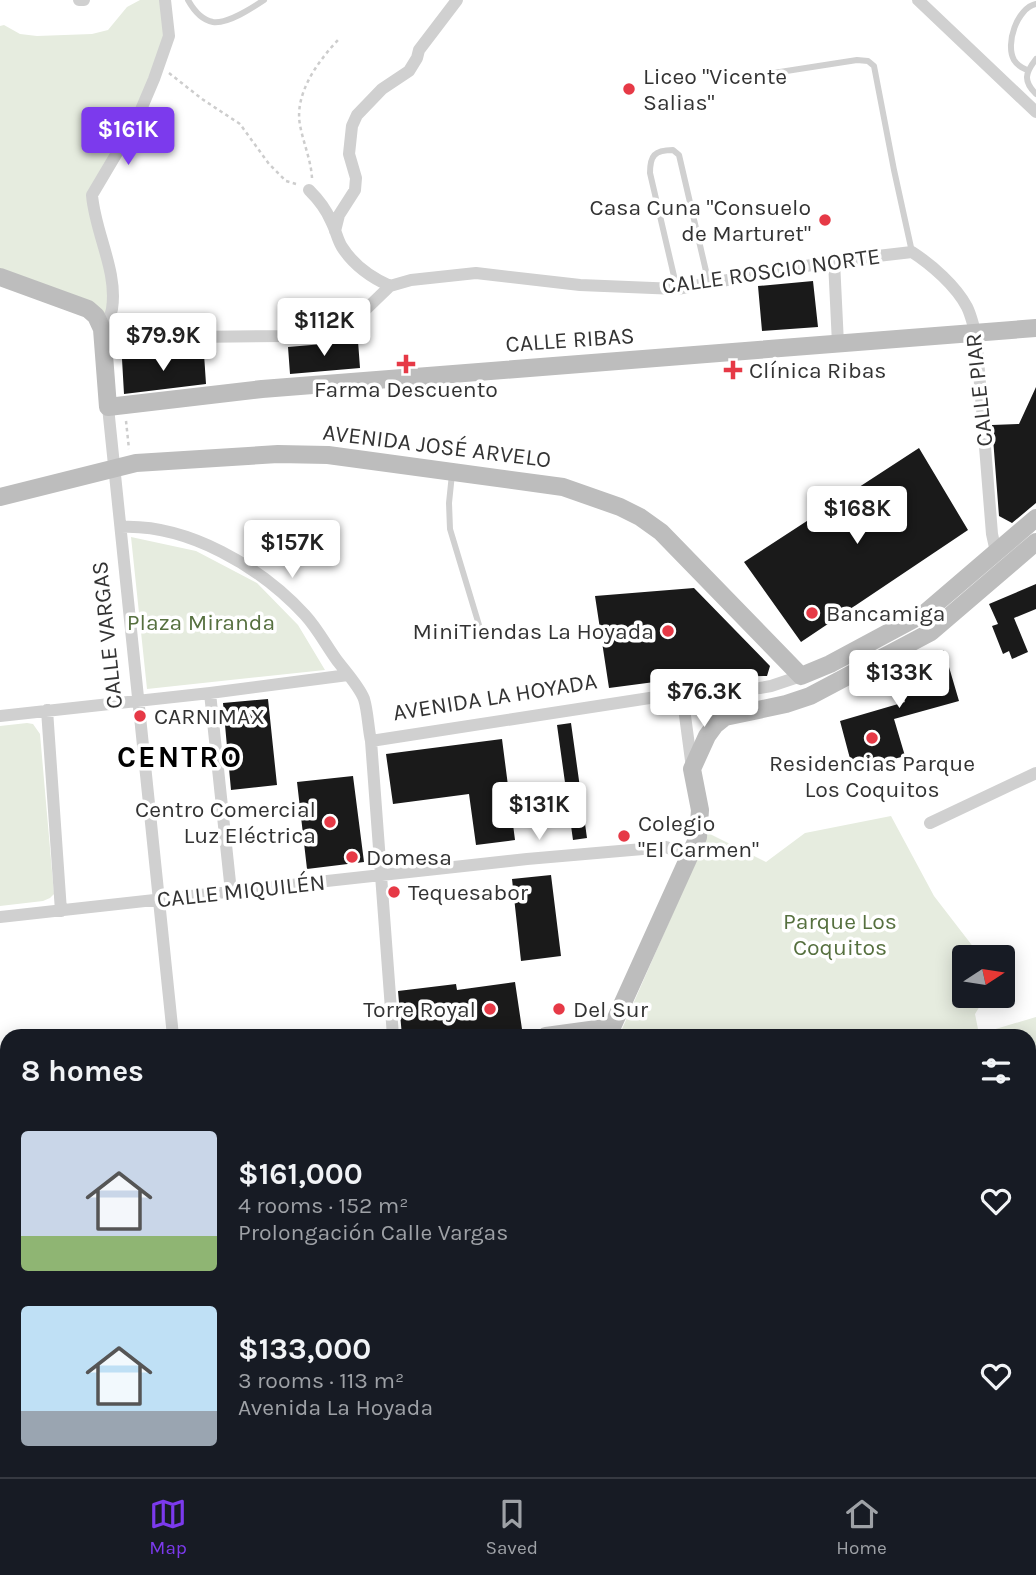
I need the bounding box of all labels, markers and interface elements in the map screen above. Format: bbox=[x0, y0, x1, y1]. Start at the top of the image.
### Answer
place label: Liceo "Vicente Salias" bbox=[643, 63, 787, 116]
marker: Liceo "Vicente Salias" bbox=[621, 81, 637, 97]
pin: $161K bbox=[79, 108, 177, 167]
text: $161K bbox=[97, 116, 159, 143]
place label: Casa Cuna "Consuelo de Marturet" bbox=[590, 194, 811, 247]
marker: Casa Cuna "Consuelo de Marturet" bbox=[817, 212, 833, 228]
street label: CALLE ROSCIO NORTE bbox=[660, 242, 882, 300]
pin: $112K bbox=[275, 298, 373, 358]
text: $112K bbox=[293, 307, 355, 334]
pin: $79.9K bbox=[106, 314, 220, 373]
text: $79.9K bbox=[125, 322, 201, 349]
street label: CALLE RIBAS bbox=[505, 322, 635, 358]
street label: CALLE PIAR bbox=[960, 332, 998, 448]
marker: Farma Descuento bbox=[398, 356, 414, 372]
place label: Clínica Ribas bbox=[749, 357, 886, 384]
marker: Clínica Ribas bbox=[723, 360, 743, 380]
place label: Farma Descuento bbox=[314, 376, 498, 403]
street label: AVENIDA JOSÉ ARVELO bbox=[321, 419, 553, 473]
pin: $168K bbox=[808, 486, 906, 546]
text: $168K bbox=[823, 495, 891, 522]
pin: $157K bbox=[243, 520, 341, 580]
text: $157K bbox=[260, 529, 324, 556]
street label: CALLE VARGAS bbox=[86, 560, 128, 710]
place label: Bancamiga bbox=[826, 600, 945, 627]
marker: Bancamiga bbox=[804, 605, 820, 621]
park label: Plaza Miranda bbox=[127, 609, 275, 636]
place label: MiniTiendas La Hoyada bbox=[413, 618, 654, 645]
marker: MiniTiendas La Hoyada bbox=[660, 623, 676, 639]
pin: $133K bbox=[850, 650, 948, 710]
text: $133K bbox=[865, 659, 933, 686]
street label: AVENIDA LA HOYADA bbox=[391, 668, 599, 726]
pin: $76.3K bbox=[647, 670, 761, 729]
text: $76.3K bbox=[666, 678, 742, 705]
place label: CARNIMAX bbox=[154, 703, 265, 730]
marker: CARNIMAX bbox=[132, 708, 148, 724]
marker: Residencias Parque Los Coquitos bbox=[864, 730, 880, 746]
district label: CENTRO bbox=[117, 739, 243, 775]
place label: Residencias Parque Los Coquitos bbox=[769, 750, 975, 803]
pin: $131K bbox=[490, 782, 588, 842]
text: $131K bbox=[508, 791, 570, 818]
place label: Centro Comercial Luz Eléctrica bbox=[135, 796, 316, 849]
place label: Colegio "El Carmen" bbox=[638, 810, 759, 863]
marker: Centro Comercial Luz Eléctrica bbox=[322, 814, 338, 830]
marker: Colegio "El Carmen" bbox=[616, 828, 632, 844]
place label: Domesa bbox=[366, 844, 452, 871]
marker: Domesa bbox=[344, 849, 360, 865]
street label: CALLE MIQUILÉN bbox=[156, 869, 326, 913]
place label: Tequesabor bbox=[408, 879, 529, 906]
marker: Tequesabor bbox=[386, 884, 402, 900]
park label: Parque Los Coquitos bbox=[783, 908, 897, 961]
north arrow bbox=[952, 945, 1015, 1008]
map controls bbox=[952, 945, 1015, 1008]
place label: Torre Royal bbox=[363, 996, 476, 1023]
place label: Del Sur bbox=[573, 996, 649, 1023]
marker: Torre Royal bbox=[482, 1001, 498, 1017]
marker: Del Sur bbox=[551, 1001, 567, 1017]
icon: filters bbox=[977, 1052, 1015, 1090]
text: 8 homes bbox=[21, 1053, 144, 1089]
text: $161,000 bbox=[238, 1156, 363, 1192]
icon: home bbox=[77, 1159, 161, 1243]
icon: heart bbox=[977, 1182, 1015, 1220]
text: 4 rooms · 152 m² bbox=[238, 1192, 409, 1219]
text: Prolongación Calle Vargas bbox=[238, 1219, 508, 1246]
text: $133,000 bbox=[238, 1331, 371, 1367]
icon: home bbox=[77, 1334, 161, 1418]
icon: heart bbox=[977, 1357, 1015, 1395]
text: 3 rooms · 113 m² bbox=[238, 1367, 404, 1394]
text: Avenida La Hoyada bbox=[238, 1394, 433, 1421]
tab: Map bbox=[149, 1495, 187, 1559]
tab: Saved bbox=[485, 1495, 538, 1559]
tab: Home bbox=[836, 1495, 887, 1559]

